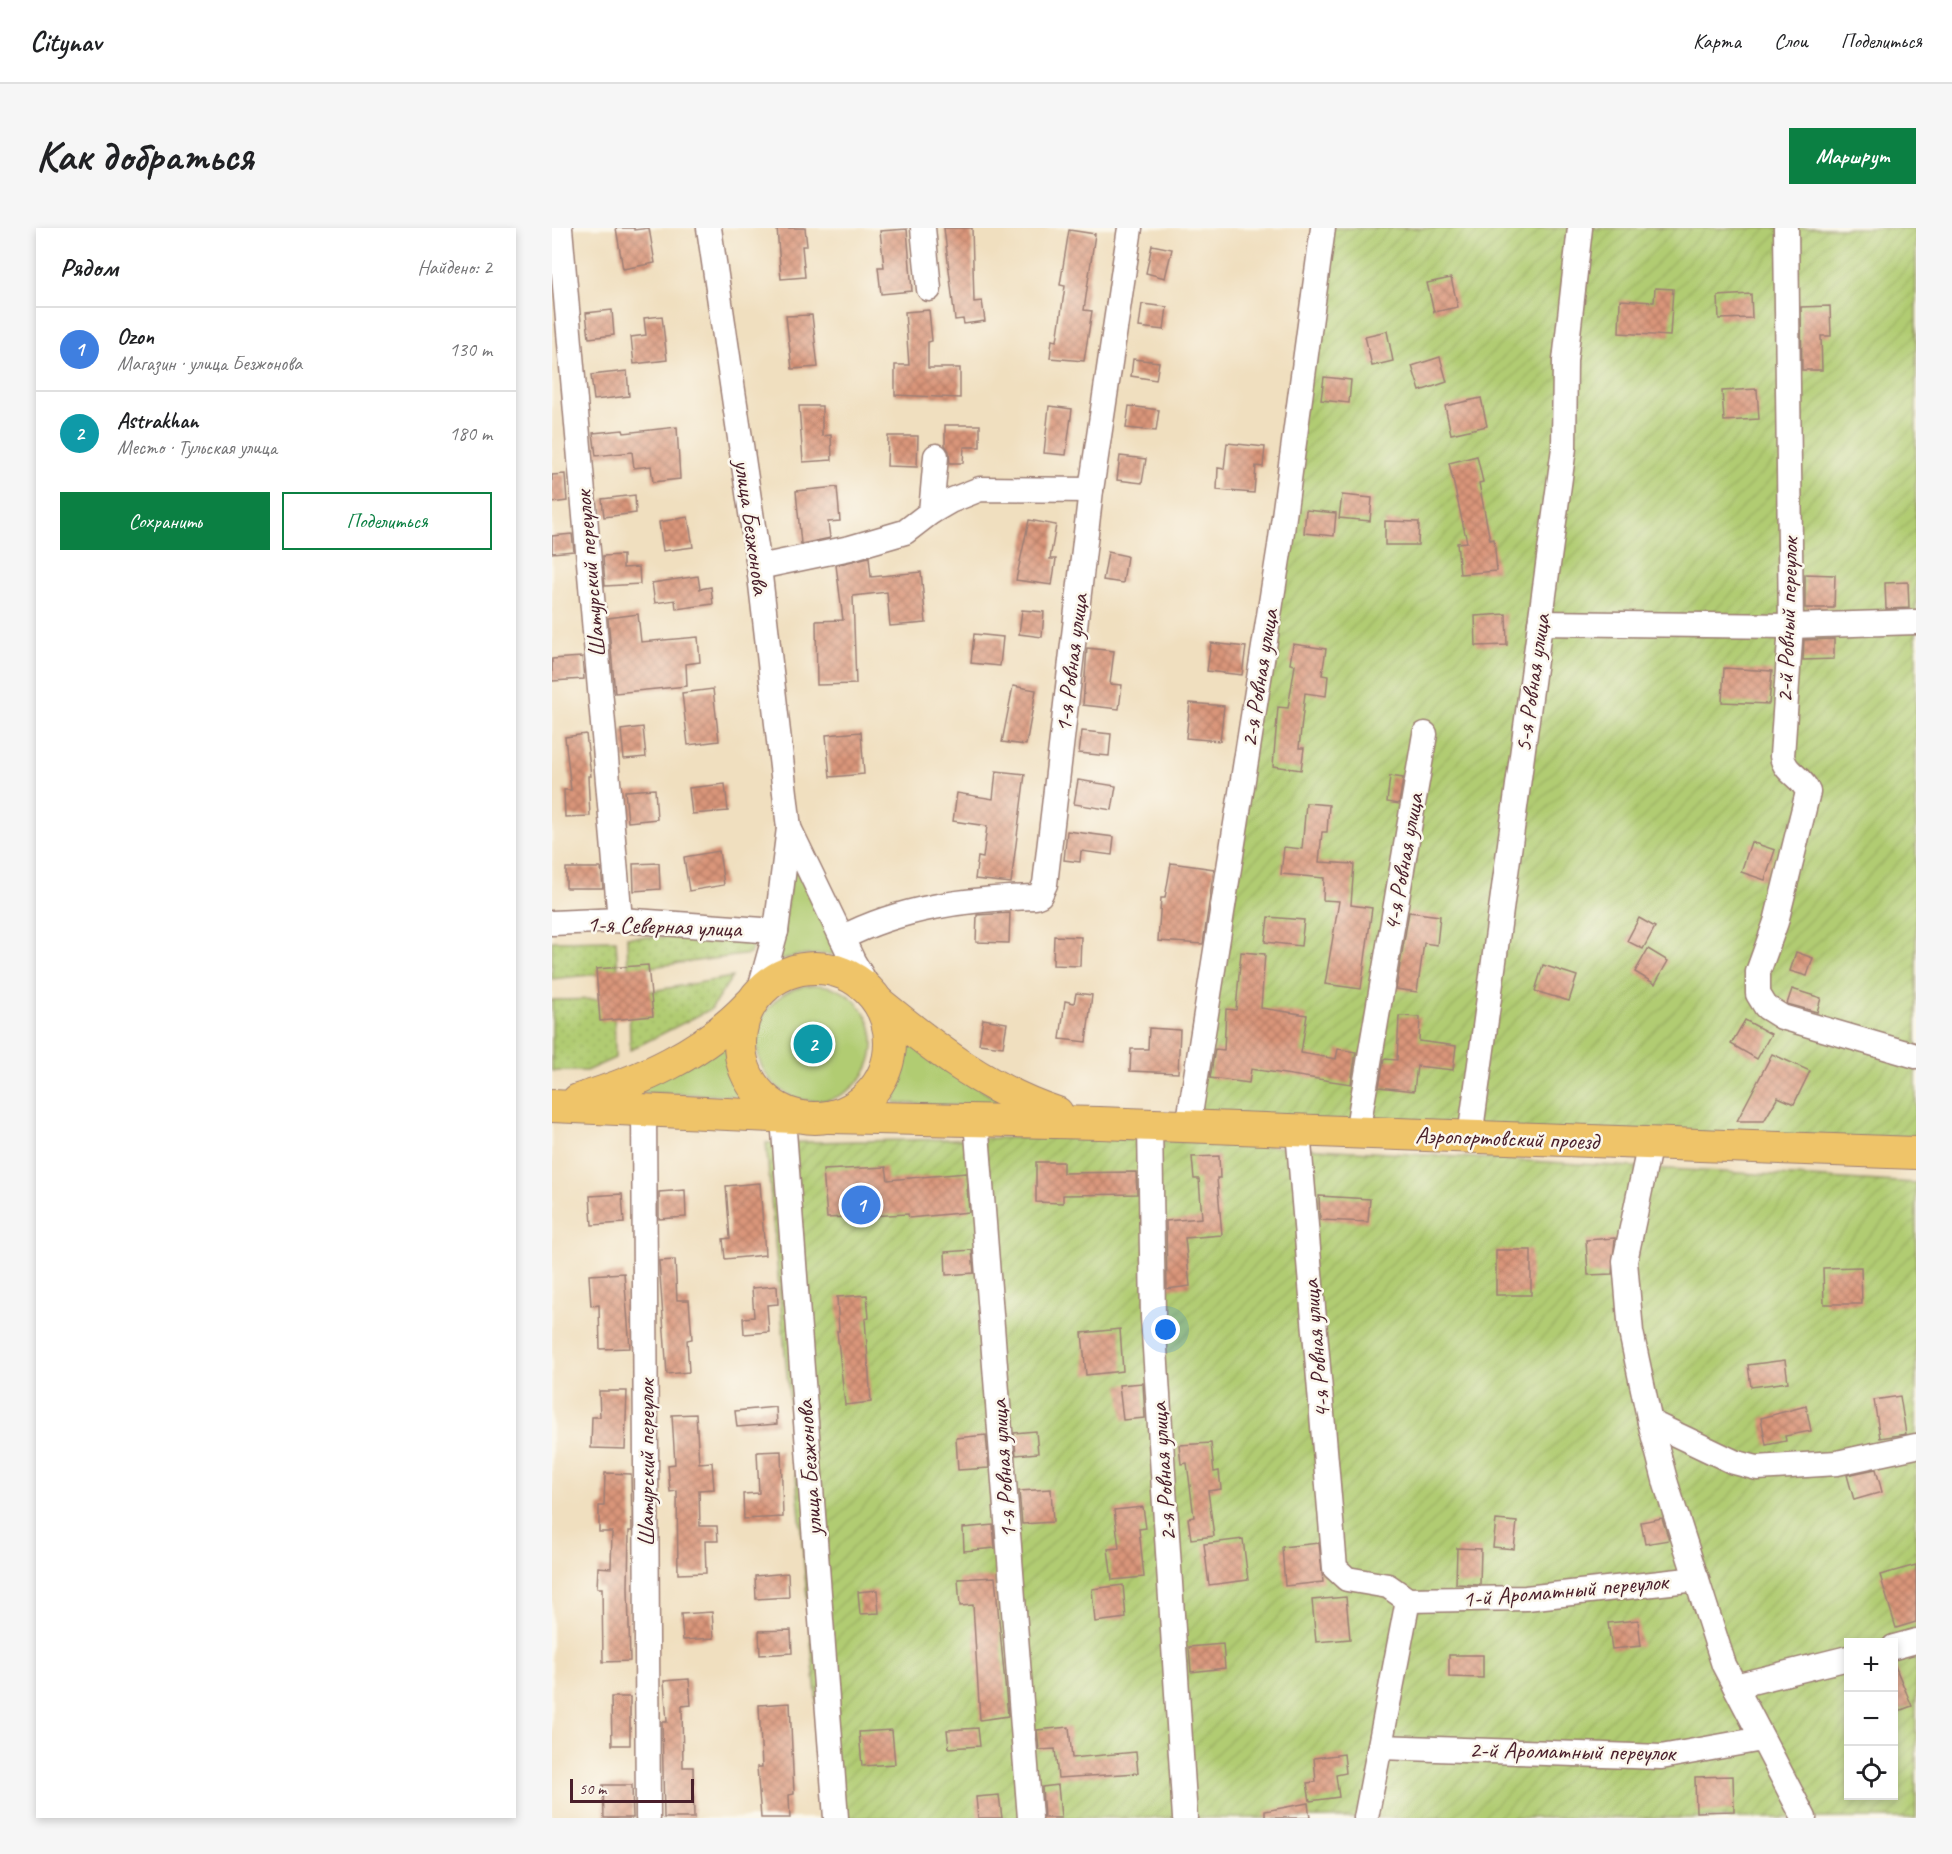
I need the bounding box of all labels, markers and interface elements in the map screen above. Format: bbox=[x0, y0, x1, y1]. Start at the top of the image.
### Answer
text: Citynav bbox=[30, 24, 101, 59]
text: Карта bbox=[1693, 28, 1741, 54]
text: Слои bbox=[1774, 28, 1808, 54]
text: Поделиться bbox=[1841, 28, 1922, 54]
button: Маршрут bbox=[1789, 128, 1916, 184]
text: Как добраться bbox=[36, 130, 253, 183]
text: Рядом bbox=[60, 251, 118, 284]
text: Найдено: 2 bbox=[417, 255, 492, 280]
text: Ozon bbox=[117, 323, 154, 351]
text: 1 bbox=[75, 337, 84, 362]
text: 130 m bbox=[449, 337, 492, 362]
text: Магазин · улица Безжонова bbox=[117, 351, 302, 376]
text: Astrakhan bbox=[117, 407, 198, 435]
text: 2 bbox=[75, 421, 84, 446]
text: 180 m bbox=[449, 421, 492, 446]
text: Место · Тульская улица bbox=[117, 435, 277, 460]
street label: улица Безжонова bbox=[727, 456, 777, 598]
street label: Шатурский переулок bbox=[568, 487, 612, 659]
button: Сохранить bbox=[60, 492, 270, 550]
button: Поделиться bbox=[282, 492, 492, 550]
street label: 2-й Ровный переулок bbox=[1769, 535, 1805, 703]
street label: 1-я Ровная улица bbox=[1048, 591, 1095, 734]
street label: 2-я Ровная улица bbox=[1233, 605, 1285, 749]
street label: 5-я Ровная улица bbox=[1507, 611, 1557, 754]
street label: 4-я Ровная улица bbox=[1376, 789, 1430, 933]
street label: 1-я Северная улица bbox=[586, 908, 743, 944]
pin: 2 bbox=[794, 1022, 832, 1066]
street label: Аэропортовский проезд bbox=[1415, 1120, 1602, 1156]
pin: 1 bbox=[842, 1182, 880, 1228]
street label: 4-я Ровная улица bbox=[1295, 1277, 1337, 1420]
your location bbox=[1151, 1315, 1180, 1344]
street label: Шатурский переулок bbox=[631, 1377, 661, 1547]
street label: 1-я Ровная улица bbox=[983, 1397, 1023, 1539]
street label: улица Безжонова bbox=[789, 1398, 829, 1539]
street label: 2-я Ровная улица bbox=[1143, 1400, 1183, 1542]
street label: 1-й Ароматный переулок bbox=[1461, 1566, 1671, 1614]
map controls bbox=[1844, 1638, 1898, 1800]
button: + bbox=[1844, 1638, 1898, 1692]
button: − bbox=[1844, 1692, 1898, 1746]
street label: 2-й Ароматный переулок bbox=[1469, 1734, 1677, 1768]
button: locate bbox=[1844, 1746, 1898, 1800]
scale bar bbox=[570, 1776, 694, 1804]
text: 50 m bbox=[579, 1779, 606, 1799]

